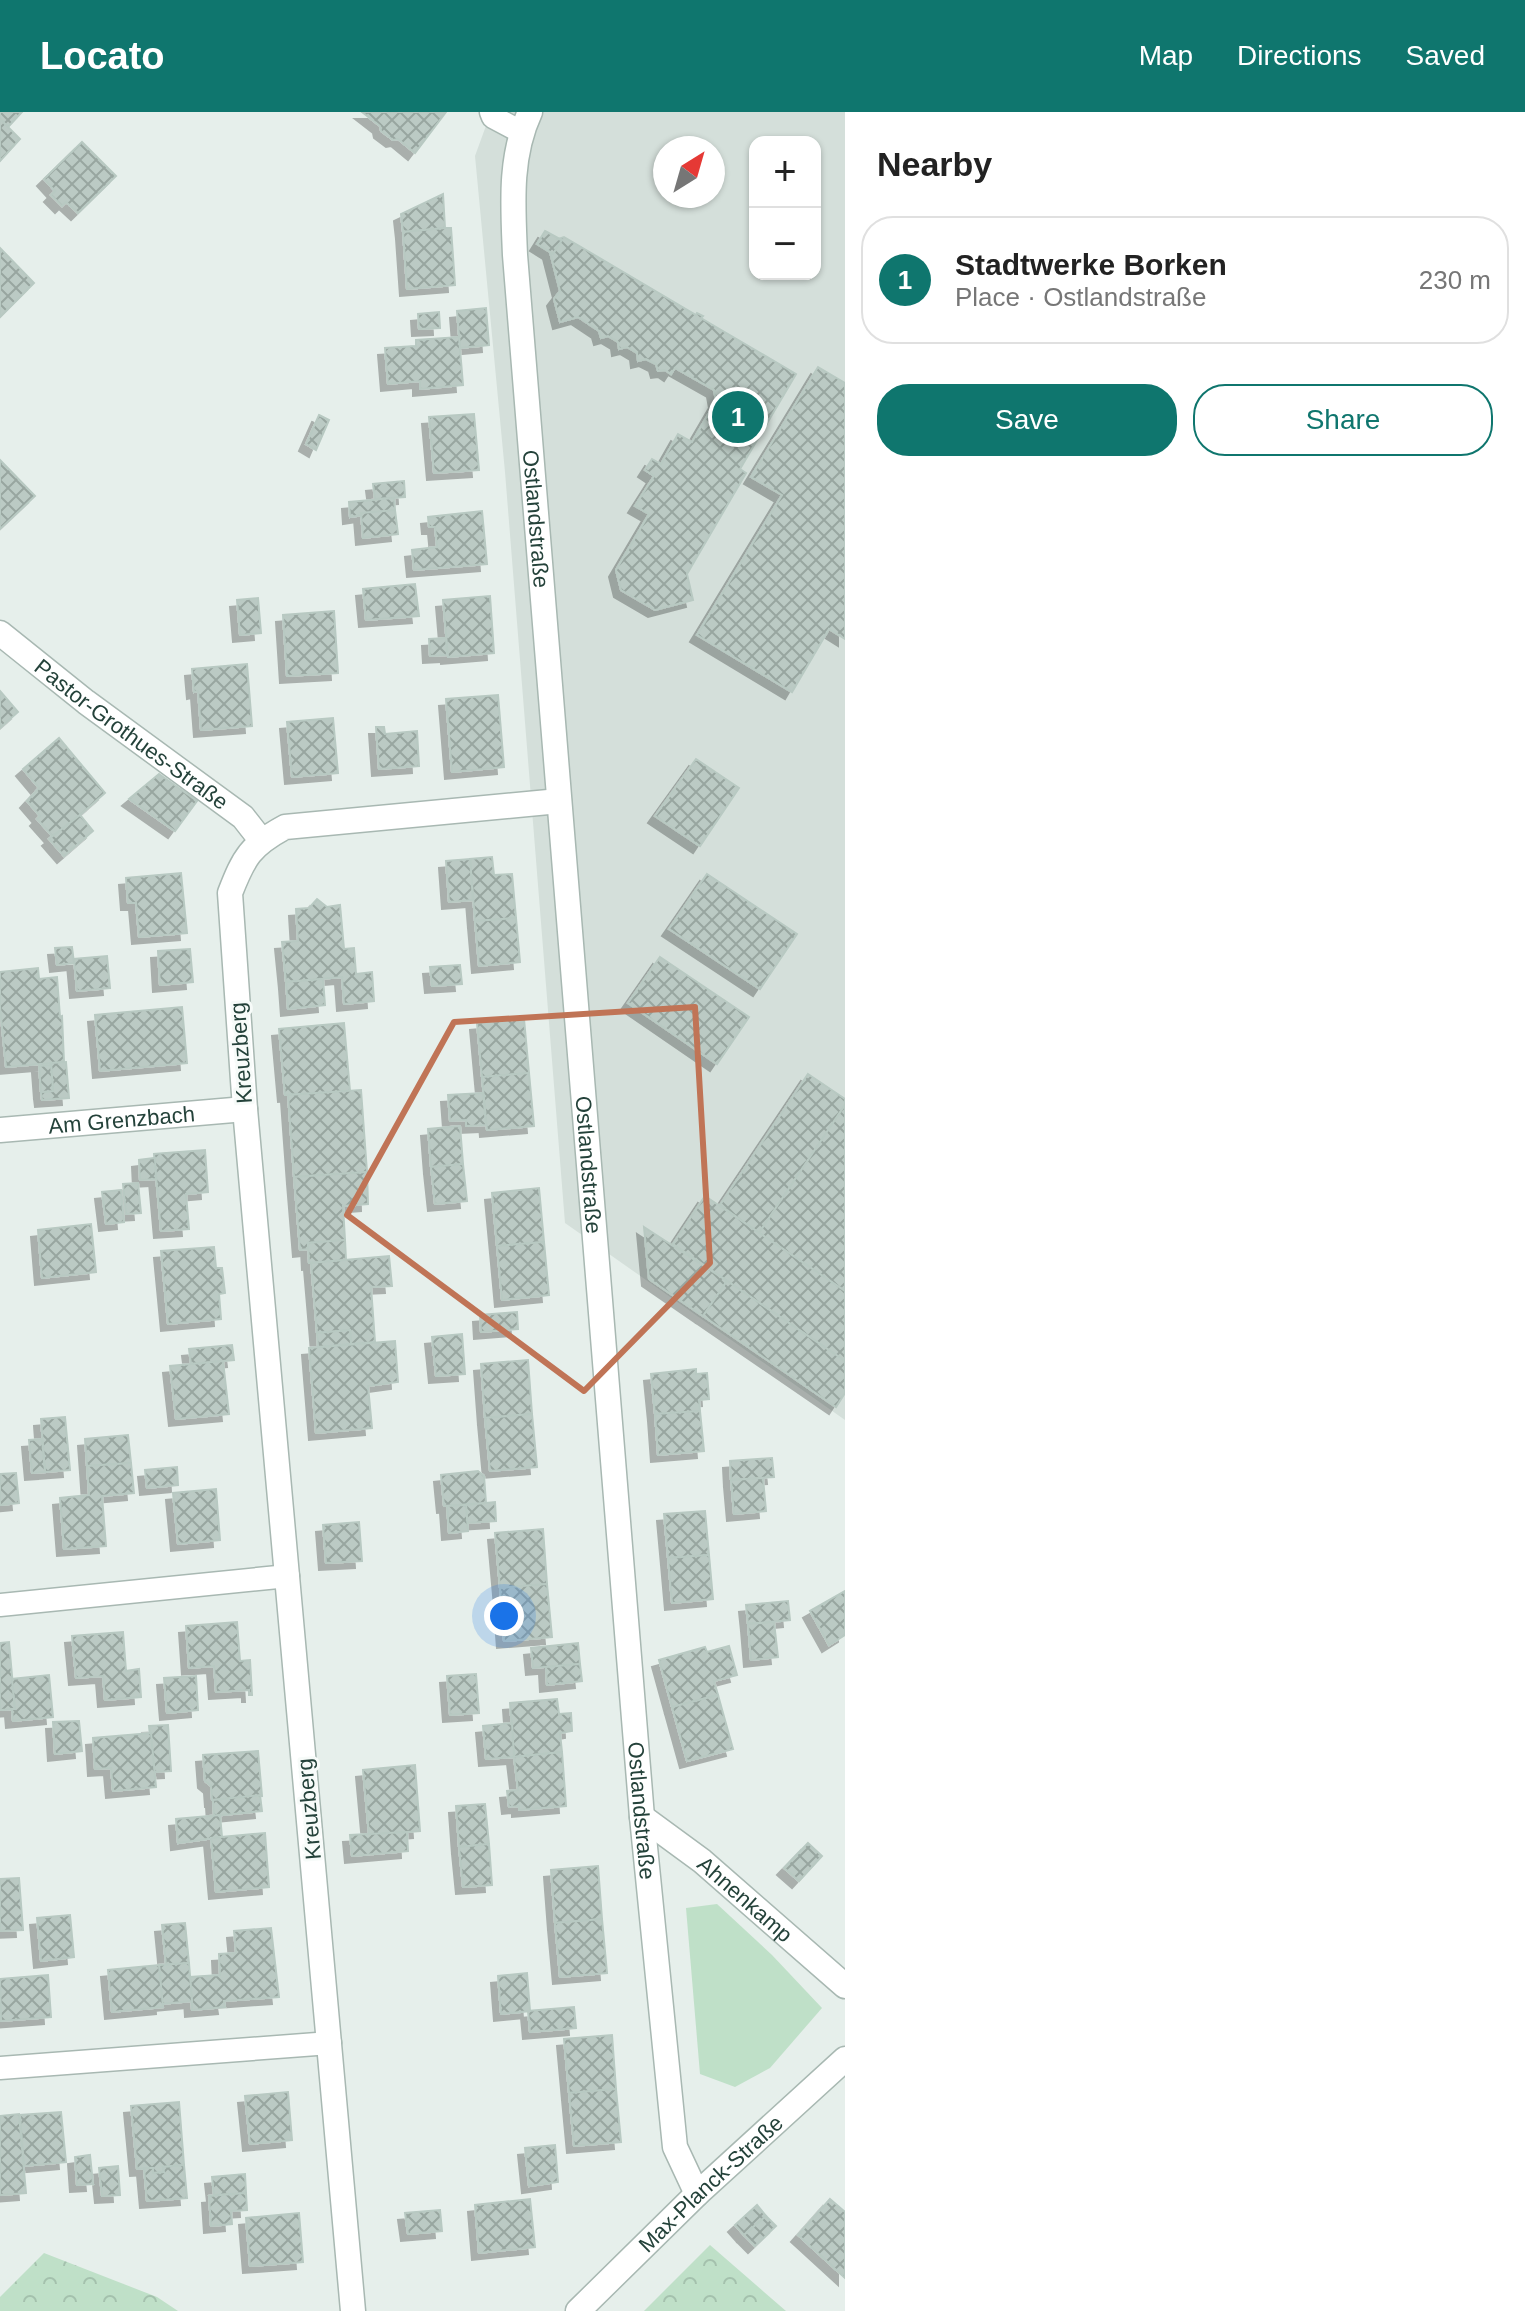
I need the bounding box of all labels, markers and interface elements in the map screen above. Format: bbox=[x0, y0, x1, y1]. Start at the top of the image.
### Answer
text: Locato bbox=[40, 35, 165, 77]
text: Map bbox=[1139, 40, 1193, 71]
text: Directions bbox=[1237, 40, 1362, 71]
text: Saved bbox=[1406, 40, 1485, 71]
north arrow bbox=[653, 136, 725, 208]
map controls bbox=[749, 136, 821, 280]
button: + bbox=[749, 136, 821, 208]
text: Nearby bbox=[877, 145, 992, 183]
button: − bbox=[749, 208, 821, 280]
text: Stadtwerke Borken bbox=[955, 248, 1227, 281]
text: 1 bbox=[898, 265, 912, 295]
text: 230 m bbox=[1419, 265, 1491, 295]
text: Place · Ostlandstraße bbox=[955, 282, 1206, 312]
button: Save bbox=[877, 384, 1177, 456]
button: Share bbox=[1193, 384, 1493, 456]
pin: 1 bbox=[712, 387, 764, 447]
street label: Ostlandstraße bbox=[518, 449, 555, 589]
street label: Pastor-Grothues-Straße bbox=[30, 654, 233, 814]
street label: Kreuzberg bbox=[225, 1001, 257, 1105]
street label: Ostlandstraße bbox=[571, 1095, 607, 1235]
street label: Am Grenzbach bbox=[47, 1101, 196, 1138]
your location bbox=[484, 1596, 524, 1636]
street label: Ostlandstraße bbox=[623, 1741, 661, 1881]
street label: Kreuzberg bbox=[292, 1757, 326, 1861]
street label: Ahnenkamp bbox=[693, 1851, 798, 1947]
street label: Max-Planck-Straße bbox=[633, 2110, 788, 2257]

